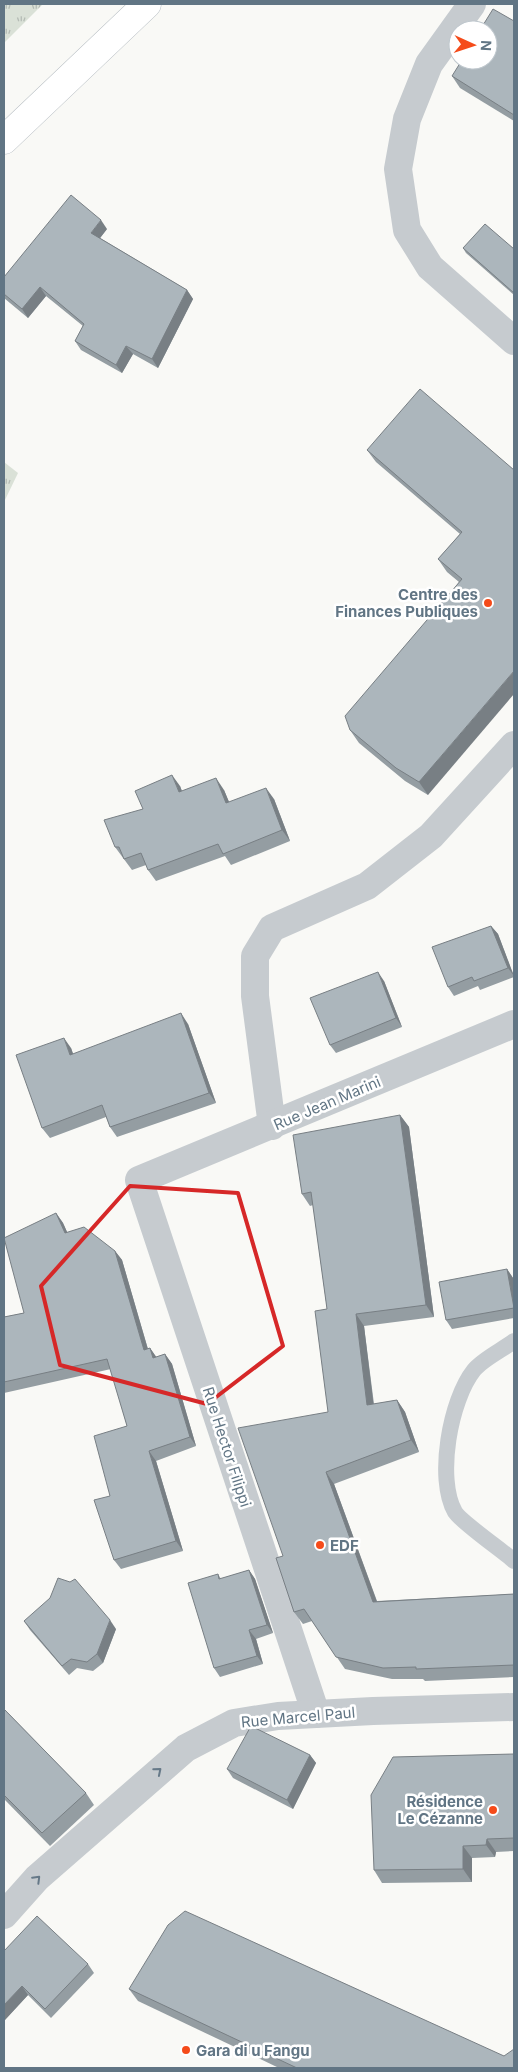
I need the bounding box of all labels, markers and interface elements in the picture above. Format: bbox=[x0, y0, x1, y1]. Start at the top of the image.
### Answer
north arrow bbox=[448, 20, 498, 70]
text: N bbox=[478, 40, 495, 51]
place label: Centre des Finances Publiques bbox=[335, 585, 478, 621]
marker: Centre des Finances Publiques bbox=[482, 597, 494, 609]
street label: Rue Jean Marini bbox=[271, 1072, 383, 1134]
street label: Rue Hector Filippi bbox=[199, 1384, 255, 1510]
place label: EDF bbox=[330, 1536, 359, 1555]
marker: EDF bbox=[314, 1539, 326, 1551]
street label: Rue Marcel Paul bbox=[240, 1703, 356, 1731]
one-way arrow bbox=[153, 1768, 162, 1777]
place label: Résidence Le Cézanne bbox=[397, 1792, 483, 1828]
marker: Résidence Le Cézanne bbox=[487, 1804, 499, 1816]
one-way arrow bbox=[31, 1876, 40, 1885]
place label: Gara di u Fangu bbox=[196, 2041, 310, 2060]
marker: Gara di u Fangu bbox=[180, 2044, 192, 2056]

